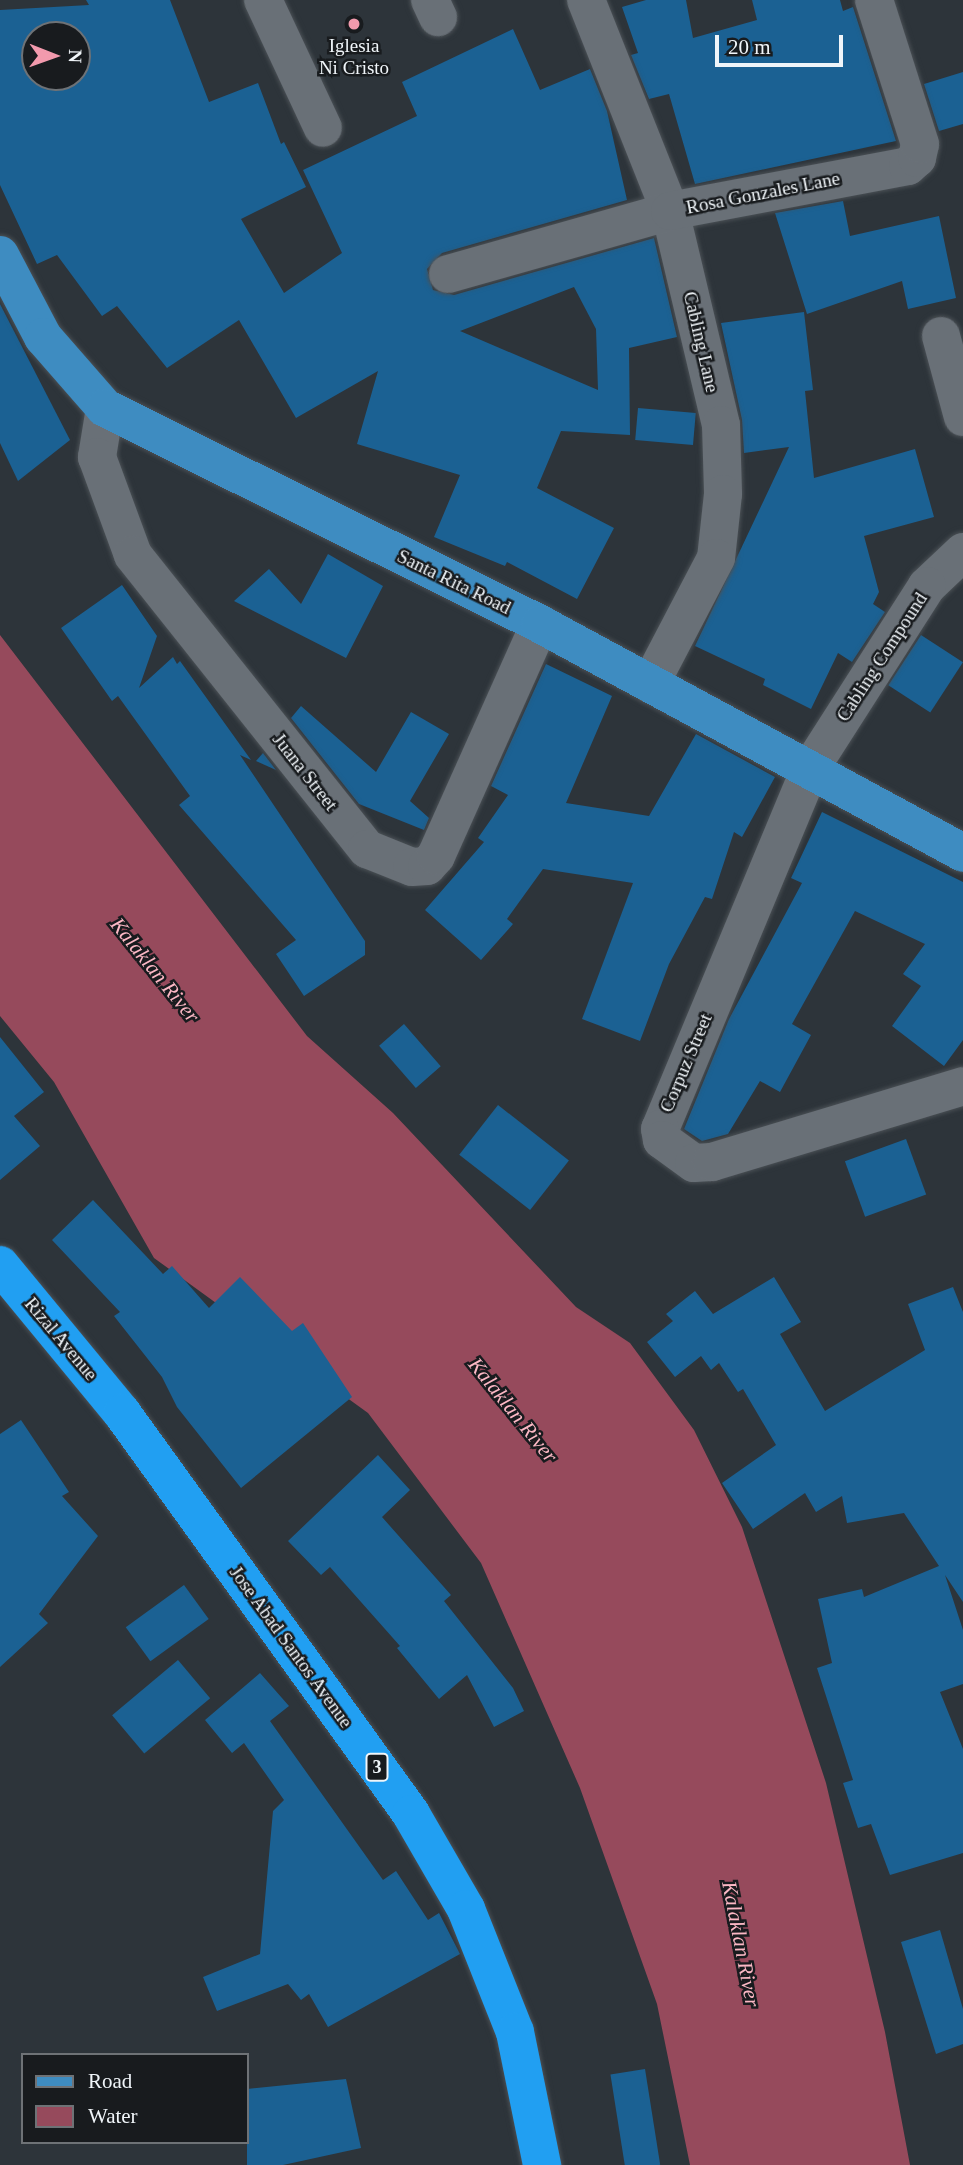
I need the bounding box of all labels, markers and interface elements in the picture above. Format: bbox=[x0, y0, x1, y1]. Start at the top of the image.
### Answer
marker: Iglesia Ni Cristo bbox=[346, 16, 362, 32]
north arrow bbox=[21, 21, 91, 91]
scale bar bbox=[718, 21, 846, 65]
place label: Iglesia Ni Cristo bbox=[319, 35, 389, 79]
text: 20 m bbox=[728, 35, 771, 59]
text: N bbox=[65, 49, 86, 63]
street label: Rosa Gonzales Lane bbox=[684, 167, 842, 219]
street label: Cabling Lane bbox=[678, 289, 724, 395]
street label: Santa Rita Road bbox=[394, 545, 514, 619]
street label: Cabling Compound bbox=[832, 588, 932, 726]
street label: Juana Street bbox=[268, 729, 342, 815]
water label: Kalaklan River bbox=[105, 912, 205, 1028]
street label: Corpuz Street bbox=[655, 1010, 717, 1116]
street label: Rizal Avenue bbox=[19, 1292, 103, 1386]
water label: Kalaklan River bbox=[463, 1352, 563, 1468]
street label: Jose Abad Santos Avenue bbox=[224, 1561, 358, 1733]
road number: 3 bbox=[365, 1752, 389, 1782]
water label: Kalaklan River bbox=[716, 1879, 766, 2009]
legend bbox=[21, 2053, 248, 2144]
text: Road bbox=[88, 2069, 132, 2093]
text: Water bbox=[88, 2104, 138, 2128]

